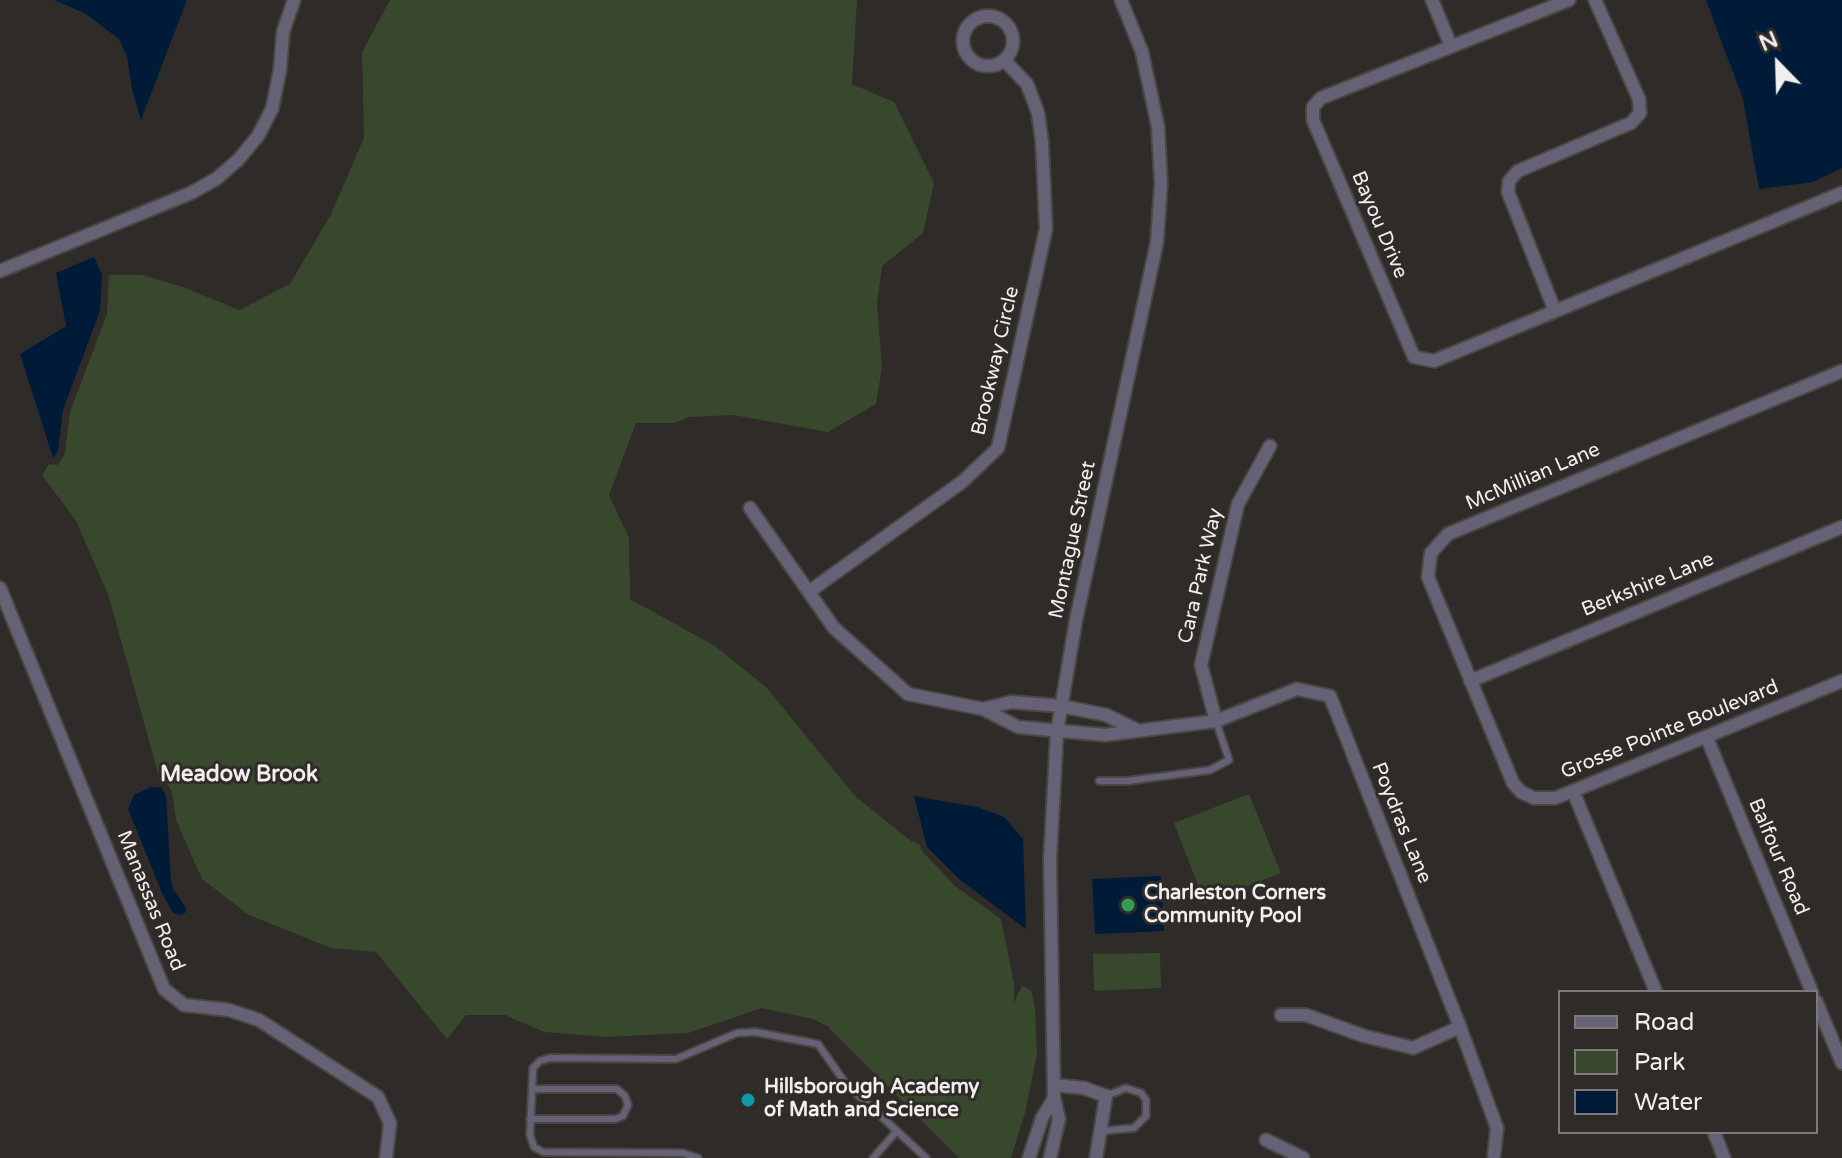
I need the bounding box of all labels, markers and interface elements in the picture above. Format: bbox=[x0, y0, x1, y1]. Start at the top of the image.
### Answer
north arrow bbox=[1738, 24, 1818, 104]
text: N bbox=[1755, 26, 1782, 57]
street label: Bayou Drive bbox=[1346, 168, 1412, 282]
street label: Brookway Circle bbox=[967, 284, 1025, 438]
street label: McMillian Lane bbox=[1462, 438, 1604, 516]
street label: Montague Street bbox=[1045, 459, 1101, 621]
street label: Cara Park Way bbox=[1174, 506, 1228, 646]
street label: Berkshire Lane bbox=[1578, 548, 1718, 622]
street label: Grosse Pointe Boulevard bbox=[1558, 675, 1782, 785]
street label: Poydras Lane bbox=[1366, 759, 1436, 887]
district label: Meadow Brook bbox=[160, 762, 318, 788]
street label: Balfour Road bbox=[1743, 795, 1813, 919]
street label: Manassas Road bbox=[111, 827, 189, 975]
place label: Charleston Corners Community Pool bbox=[1144, 882, 1326, 929]
marker: Charleston Corners Community Pool bbox=[1119, 896, 1137, 914]
legend bbox=[1558, 990, 1818, 1134]
text: Road bbox=[1634, 1008, 1694, 1037]
text: Park bbox=[1634, 1048, 1685, 1077]
place label: Hillsborough Academy of Math and Science bbox=[764, 1076, 979, 1123]
text: Water bbox=[1634, 1088, 1702, 1117]
marker: Hillsborough Academy of Math and Science bbox=[739, 1091, 757, 1109]

